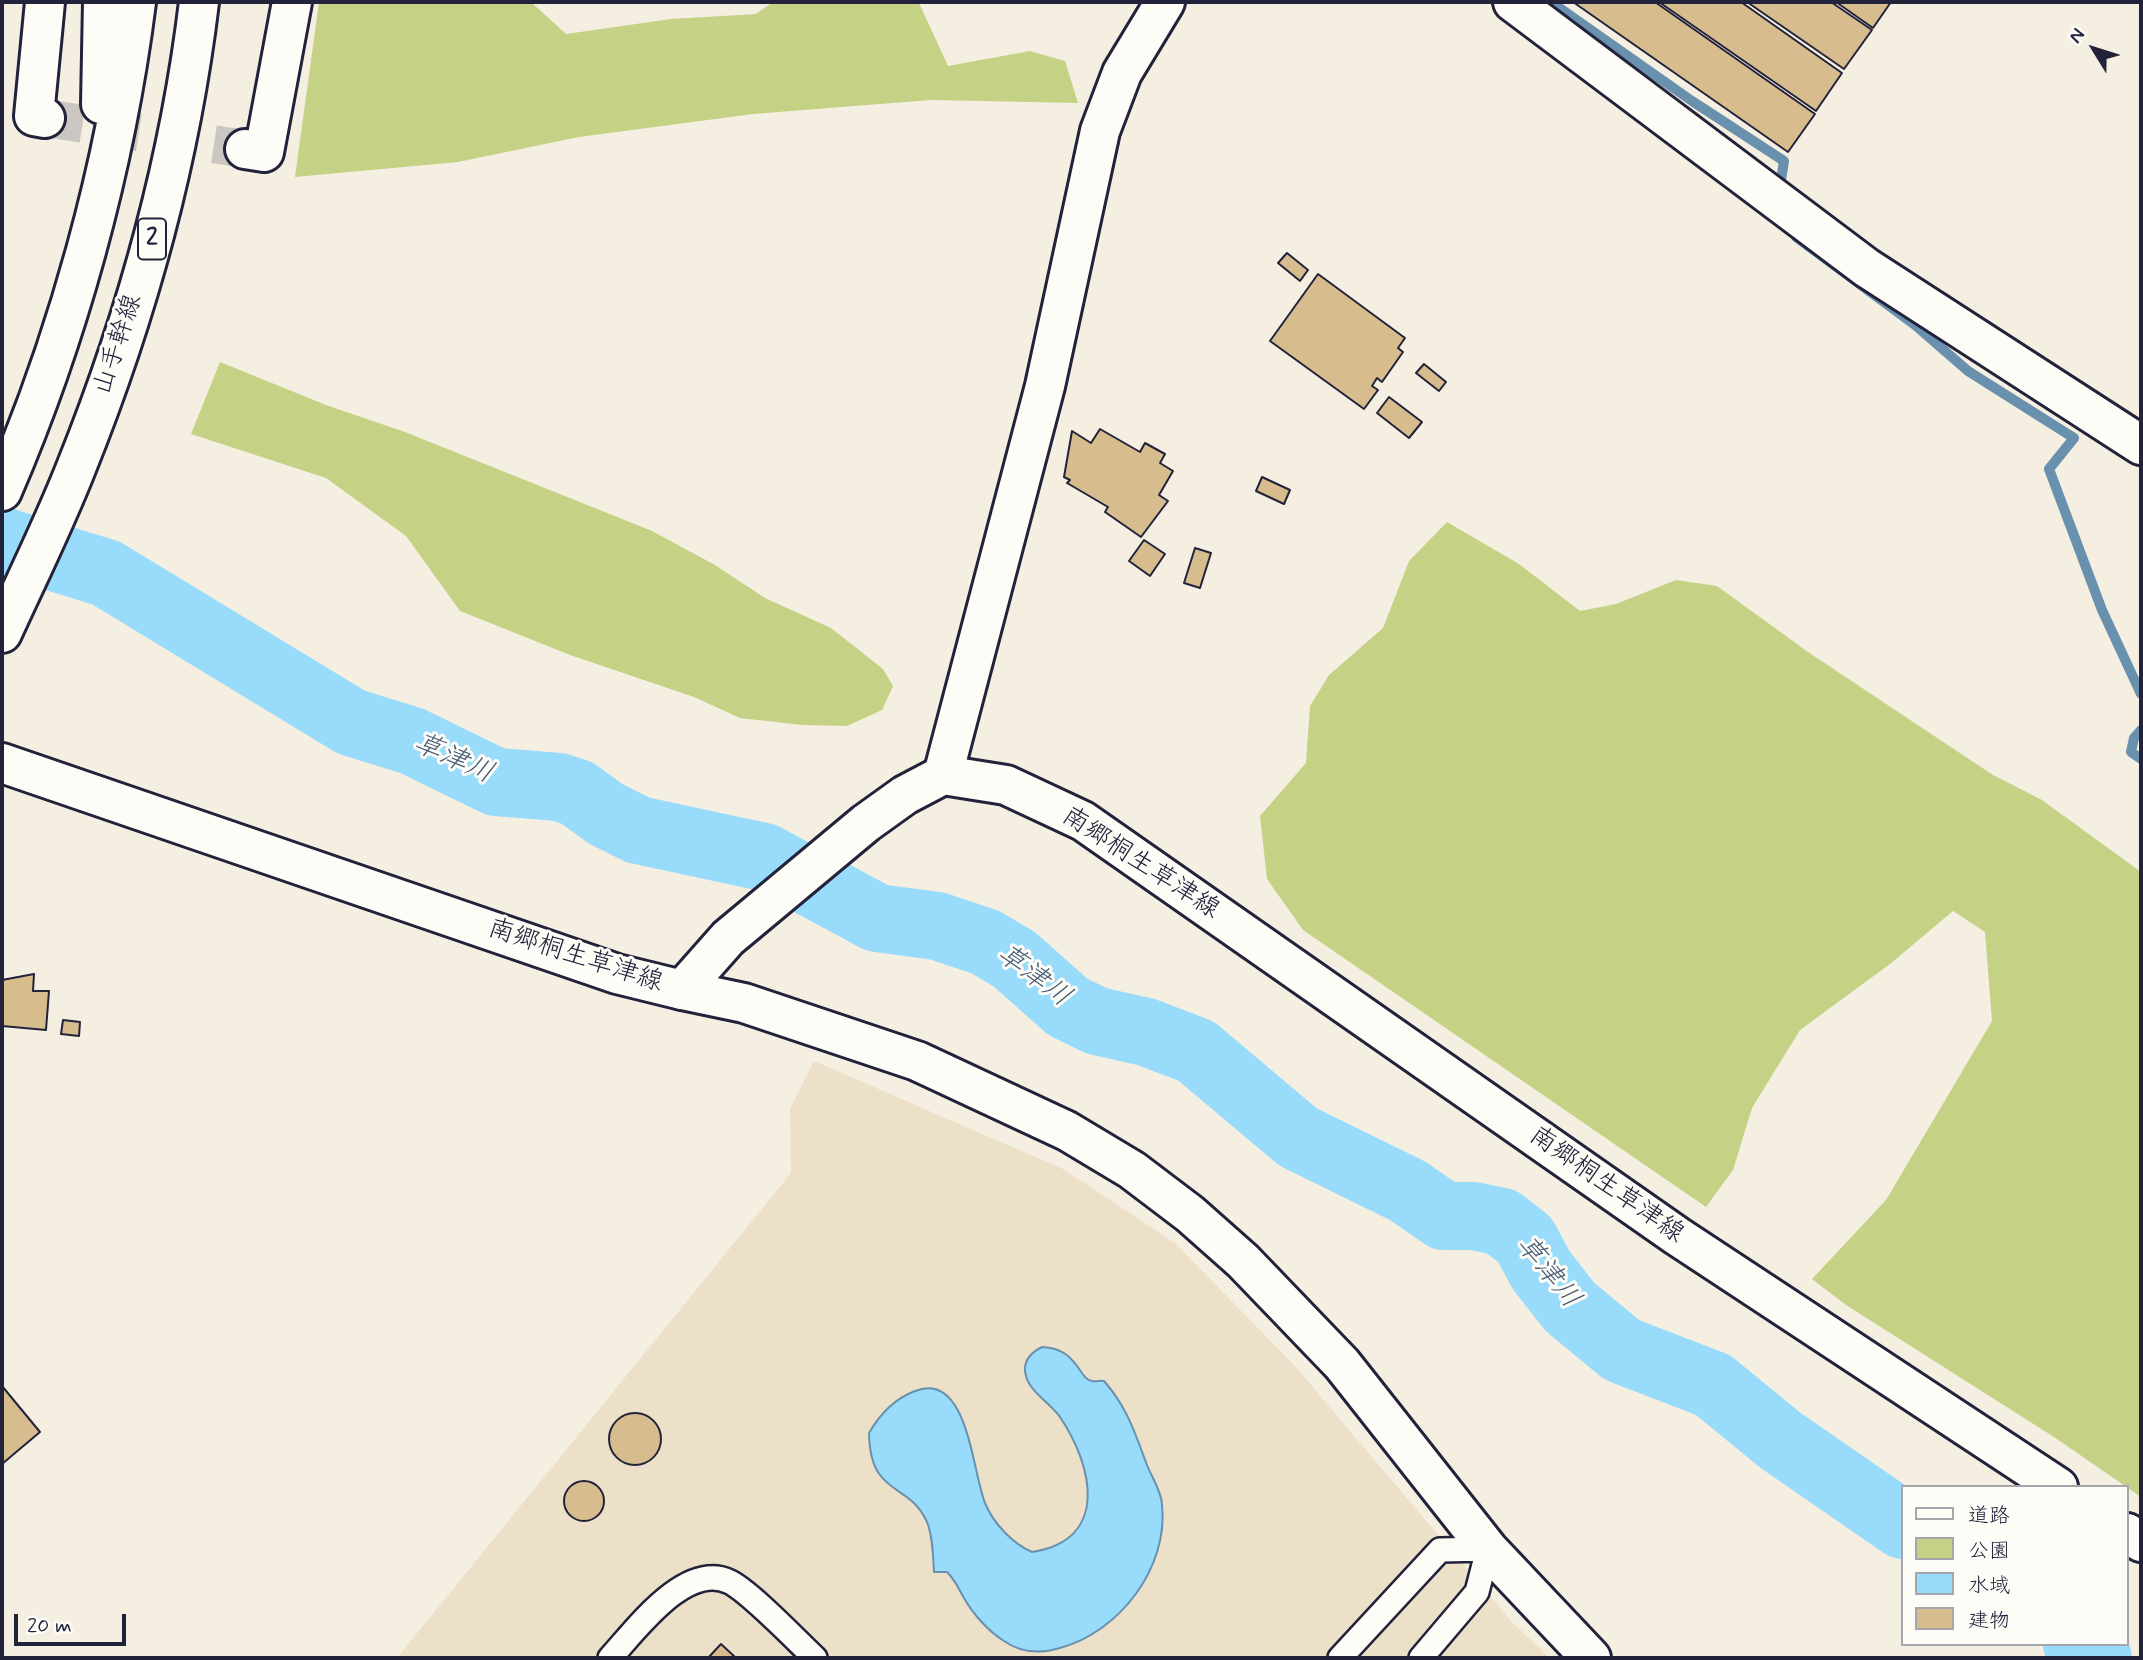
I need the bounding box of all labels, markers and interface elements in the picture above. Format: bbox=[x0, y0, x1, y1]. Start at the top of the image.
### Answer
north arrow bbox=[2059, 14, 2129, 84]
text: N bbox=[2063, 23, 2091, 48]
road number: 2 bbox=[138, 219, 166, 260]
street label: 山手幹線 bbox=[88, 291, 150, 399]
water label: 草津川 bbox=[408, 728, 498, 792]
street label: 南郷桐生草津線 bbox=[1055, 801, 1225, 927]
street label: 南郷桐生草津線 bbox=[484, 914, 666, 1000]
water label: 草津川 bbox=[989, 938, 1077, 1016]
street label: 南郷桐生草津線 bbox=[1523, 1121, 1689, 1251]
water label: 草津川 bbox=[1508, 1230, 1586, 1316]
legend bbox=[1902, 1485, 2129, 1646]
text: 道路 bbox=[1968, 1502, 2010, 1530]
text: 公園 bbox=[1968, 1537, 2010, 1565]
text: 水域 bbox=[1968, 1572, 2010, 1600]
scale bar bbox=[18, 1600, 130, 1644]
text: 建物 bbox=[1968, 1607, 2010, 1635]
text: 20 m bbox=[27, 1612, 72, 1640]

